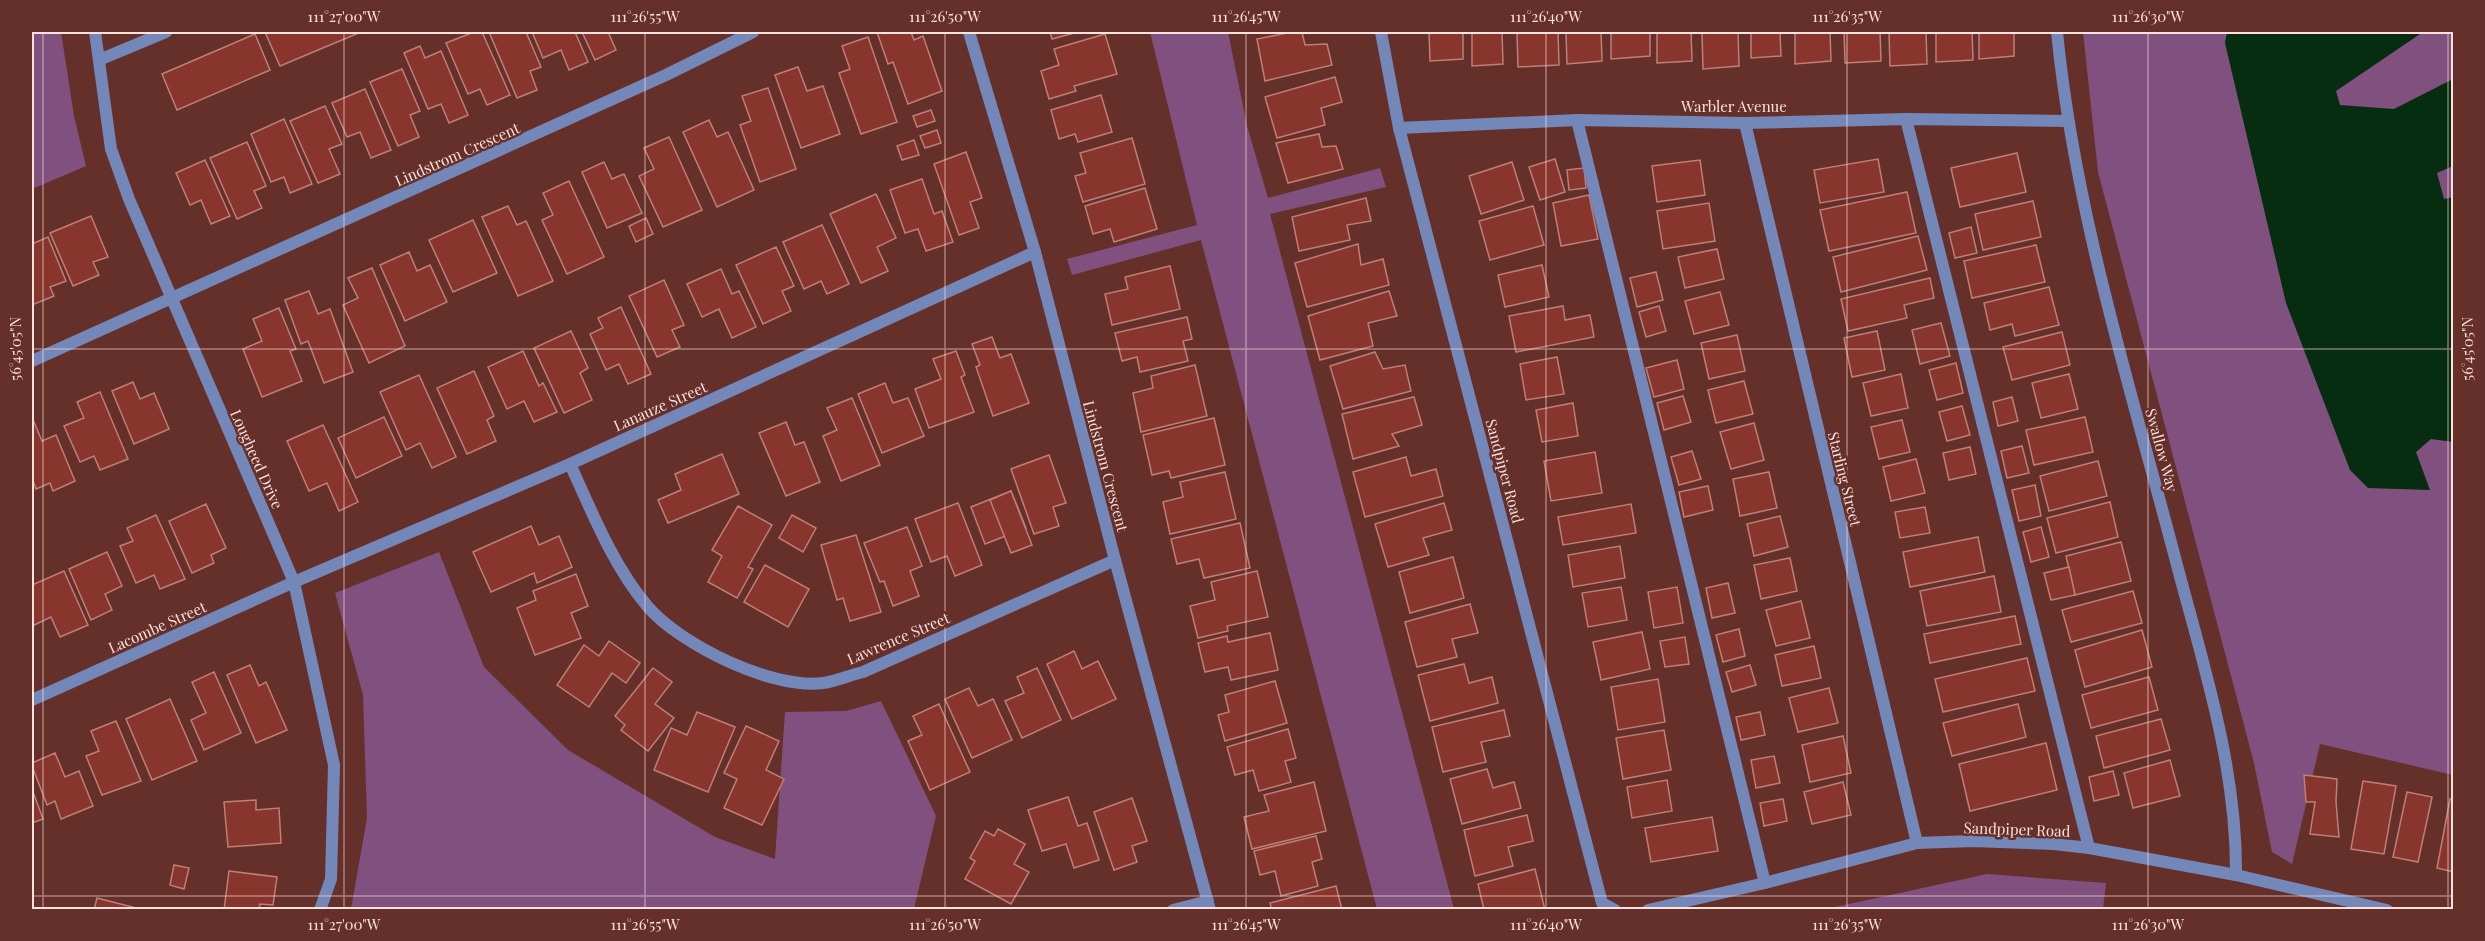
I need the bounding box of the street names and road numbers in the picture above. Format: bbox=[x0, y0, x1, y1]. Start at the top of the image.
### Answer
street label: Warbler Avenue bbox=[1680, 96, 1787, 116]
street label: Lindstrom Crescent bbox=[391, 117, 523, 191]
street label: Lanauze Street bbox=[610, 376, 710, 436]
street label: Lindstrom Crescent bbox=[1079, 398, 1133, 534]
street label: Lougheed Drive bbox=[226, 406, 288, 512]
street label: Swallow Way bbox=[2141, 406, 2183, 494]
street label: Sandpiper Road bbox=[1482, 417, 1529, 525]
street label: Starling Street bbox=[1824, 430, 1867, 529]
street label: Lacombe Street bbox=[105, 596, 210, 658]
street label: Lawrence Street bbox=[844, 607, 953, 669]
street label: Sandpiper Road bbox=[1963, 817, 2071, 841]

